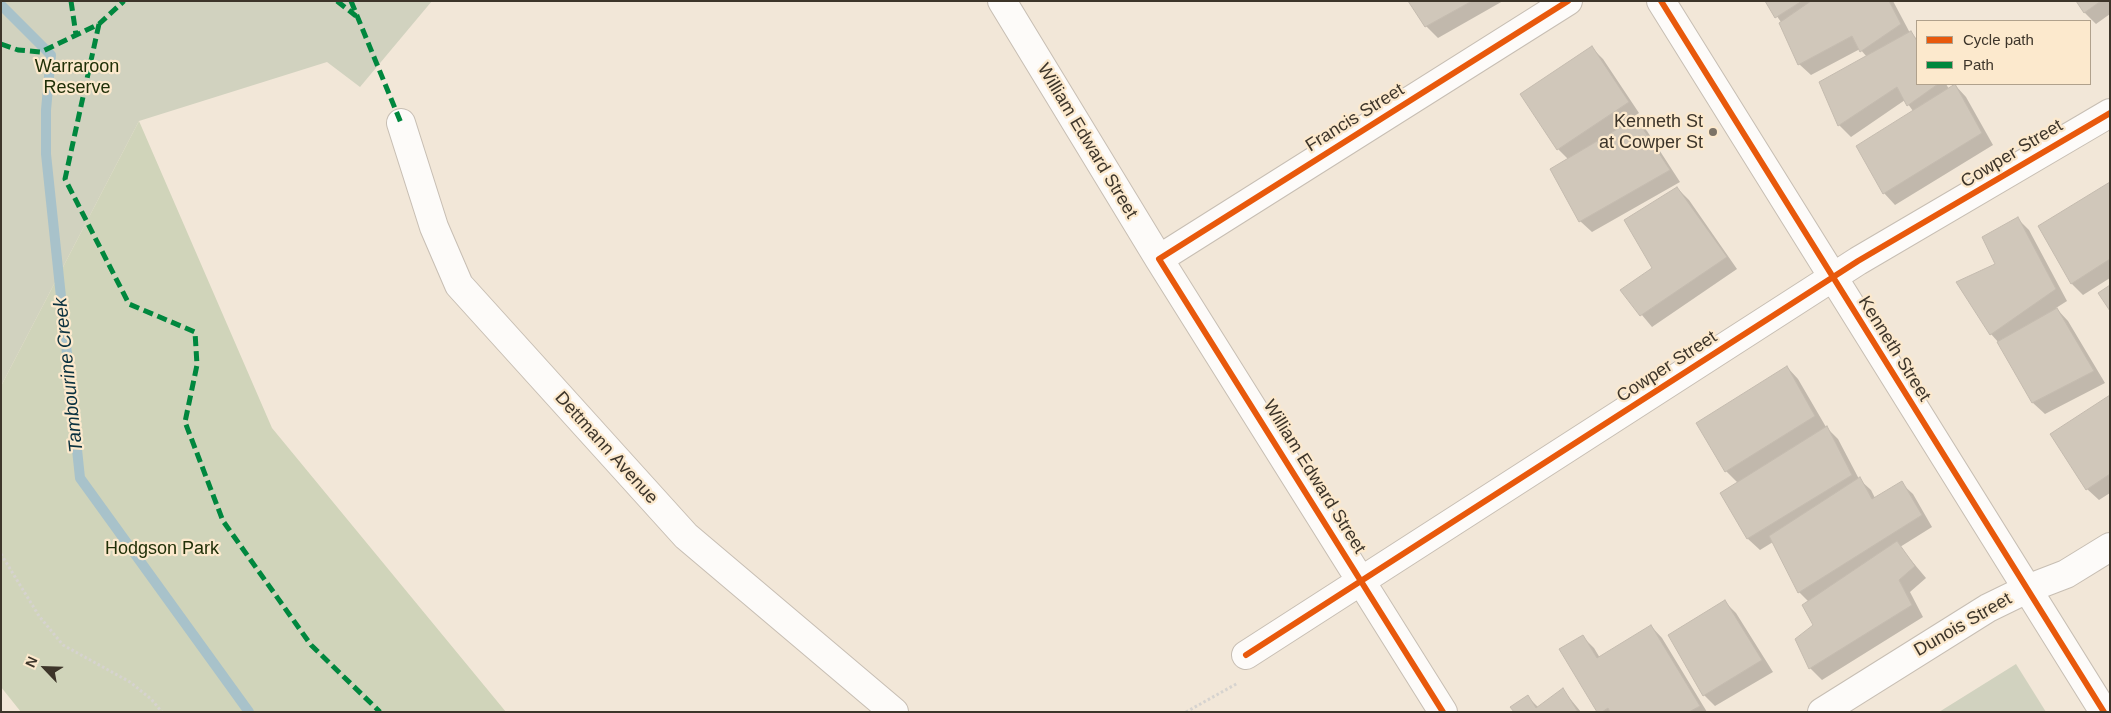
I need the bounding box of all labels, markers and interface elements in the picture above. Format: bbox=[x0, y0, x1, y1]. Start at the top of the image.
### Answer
legend bbox=[1916, 20, 2091, 85]
text: Cycle path bbox=[1963, 31, 2034, 48]
park label: Warraroon Reserve bbox=[35, 56, 119, 98]
text: Path bbox=[1963, 56, 1994, 73]
street label: William Edward Street bbox=[1032, 60, 1142, 222]
street label: Francis Street bbox=[1302, 79, 1408, 157]
place label: Kenneth St at Cowper St bbox=[1599, 111, 1703, 154]
street label: Cowper Street bbox=[1957, 115, 2067, 193]
marker: Kenneth St at Cowper St bbox=[1707, 126, 1719, 138]
street label: Kenneth Street bbox=[1853, 292, 1935, 406]
water label: Tambourine Creek bbox=[50, 296, 88, 454]
street label: Cowper Street bbox=[1613, 327, 1721, 407]
street label: Dettmann Avenue bbox=[550, 387, 662, 509]
street label: William Edward Street bbox=[1258, 396, 1370, 558]
park label: Hodgson Park bbox=[105, 538, 219, 560]
street label: Dunois Street bbox=[1910, 588, 2016, 662]
north arrow bbox=[20, 643, 70, 693]
text: N bbox=[22, 654, 41, 670]

